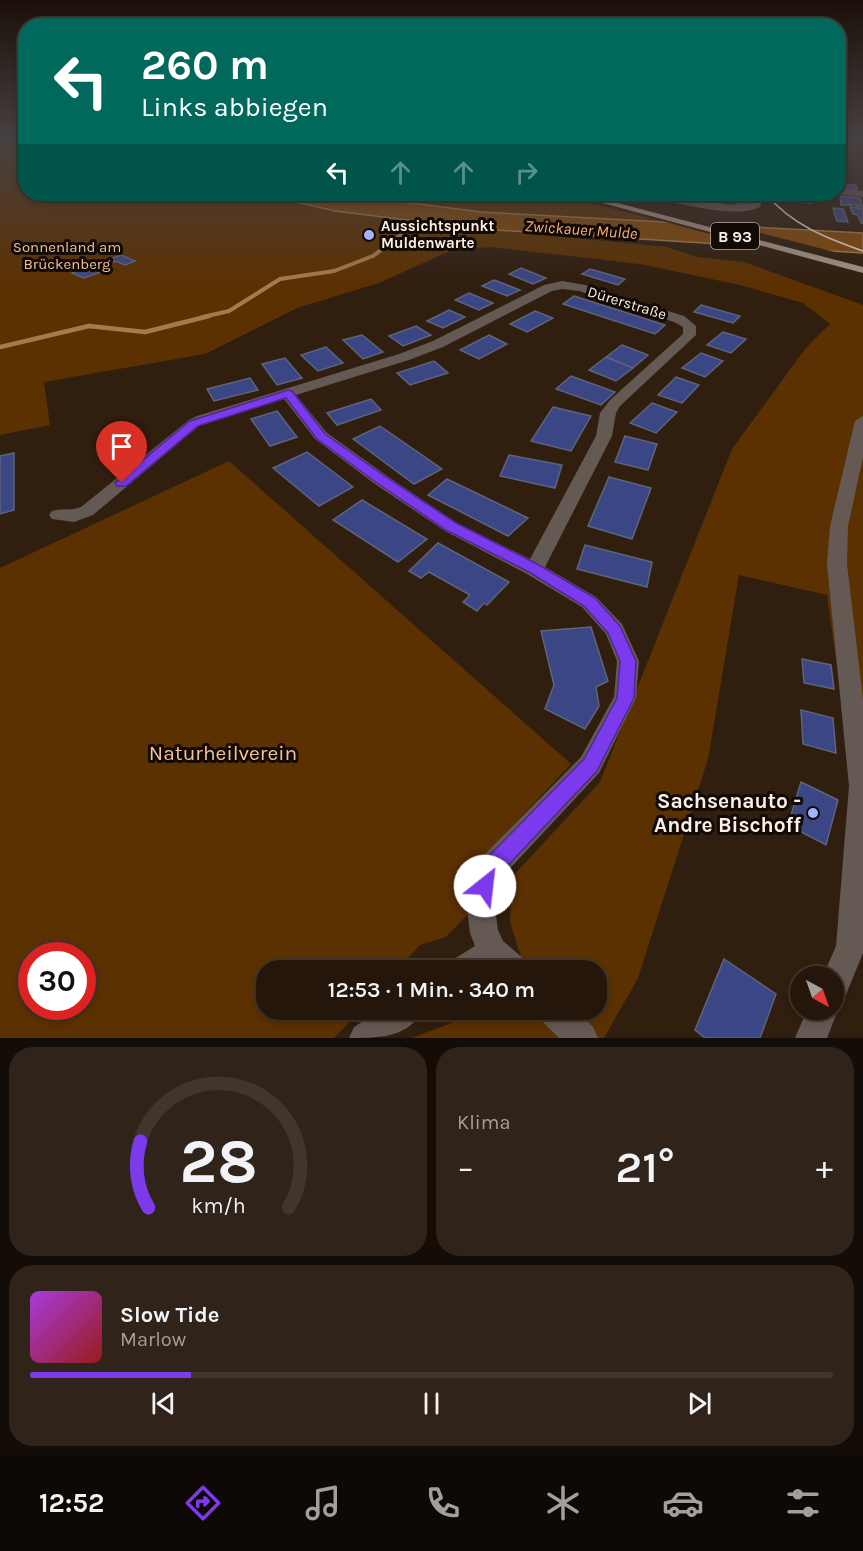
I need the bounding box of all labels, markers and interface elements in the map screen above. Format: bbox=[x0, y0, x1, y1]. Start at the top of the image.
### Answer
text: 260 m bbox=[141, 40, 269, 90]
icon: left bbox=[42, 42, 120, 120]
text: Links abbiegen bbox=[141, 91, 328, 123]
icon: left bbox=[321, 156, 354, 189]
icon: ahead bbox=[384, 156, 417, 189]
icon: ahead bbox=[447, 156, 480, 189]
icon: right bbox=[510, 156, 543, 189]
water label: Zwickauer Mulde bbox=[524, 216, 638, 243]
place label: Aussichtspunkt Muldenwarte bbox=[381, 217, 494, 252]
road number: B 93 bbox=[711, 223, 759, 249]
marker: Aussichtspunkt Muldenwarte bbox=[362, 228, 376, 242]
park label: Sonnenland am Brückenberg bbox=[13, 238, 121, 273]
street label: Dürerstraße bbox=[585, 282, 669, 324]
pin bbox=[96, 421, 147, 483]
icon: arrive bbox=[105, 430, 138, 463]
park label: Naturheilverein bbox=[149, 741, 297, 765]
place label: Sachsenauto - Andre Bischoff bbox=[654, 789, 801, 837]
marker: Sachsenauto - Andre Bischoff bbox=[806, 806, 820, 820]
position arrow bbox=[453, 854, 517, 918]
speed limit sign: 30 bbox=[18, 942, 96, 1020]
north arrow bbox=[790, 966, 844, 1020]
map controls bbox=[790, 966, 844, 1020]
text: 12:53 · 1 Min. · 340 m bbox=[328, 977, 535, 1003]
text: Klima bbox=[457, 1111, 510, 1134]
text: 28 bbox=[179, 1125, 257, 1198]
text: 21° bbox=[615, 1141, 675, 1193]
text: − bbox=[457, 1148, 474, 1186]
text: + bbox=[816, 1148, 833, 1186]
text: km/h bbox=[191, 1194, 245, 1219]
text: Slow Tide bbox=[120, 1302, 220, 1328]
text: Marlow bbox=[120, 1328, 186, 1351]
icon: previous bbox=[147, 1387, 180, 1420]
icon: pause bbox=[415, 1387, 448, 1420]
icon: next bbox=[683, 1387, 716, 1420]
icon: directions bbox=[182, 1482, 224, 1524]
icon: music bbox=[302, 1482, 344, 1524]
icon: phone bbox=[422, 1482, 464, 1524]
icon: climate bbox=[542, 1482, 584, 1524]
icon: car bbox=[662, 1482, 704, 1524]
icon: filters bbox=[782, 1482, 824, 1524]
text: 12:52 bbox=[39, 1487, 104, 1519]

